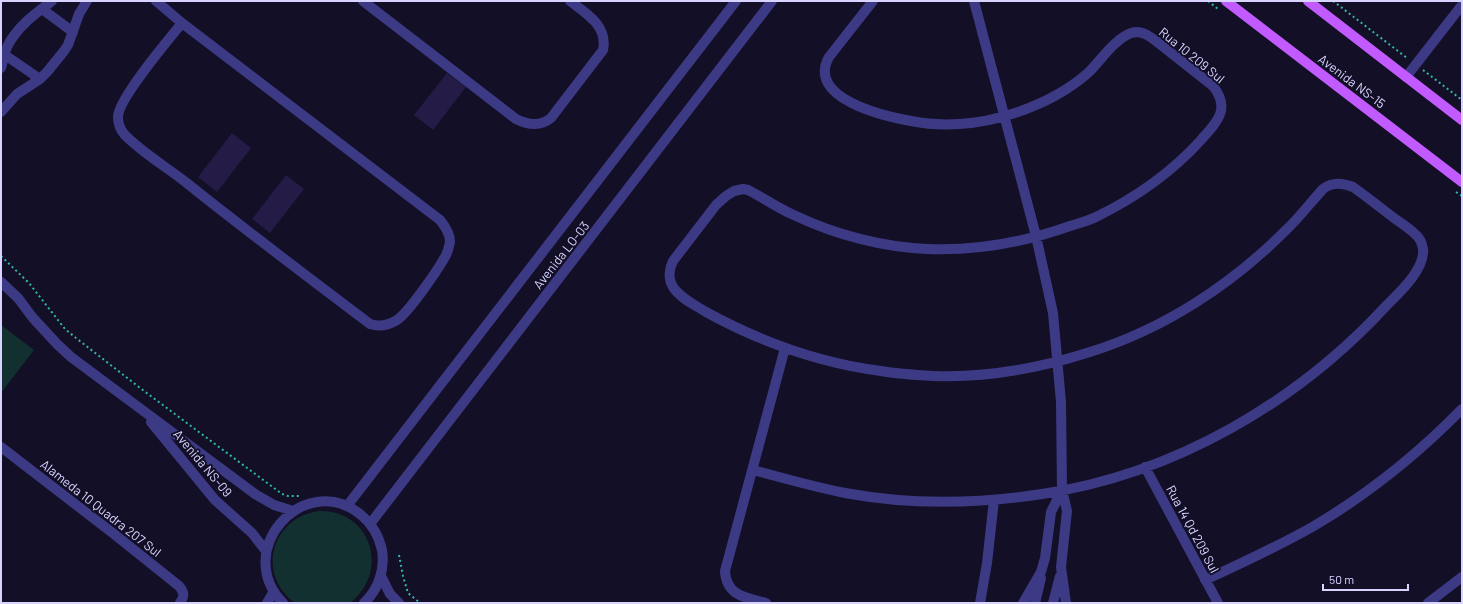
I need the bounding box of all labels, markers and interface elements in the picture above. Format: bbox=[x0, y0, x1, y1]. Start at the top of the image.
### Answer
street label: Rua 10 209 Sul bbox=[1156, 24, 1228, 86]
street label: Avenida NS-15 bbox=[1315, 51, 1389, 112]
street label: Avenida LO-03 bbox=[530, 218, 592, 292]
street label: Avenida NS-09 bbox=[170, 426, 236, 500]
street label: Alameda 10 Quadra 207 Sul bbox=[37, 456, 165, 560]
street label: Rua 14 Qd 209 Sul bbox=[1163, 482, 1223, 576]
scale bar bbox=[1323, 566, 1408, 592]
text: 50 m bbox=[1329, 572, 1354, 586]

